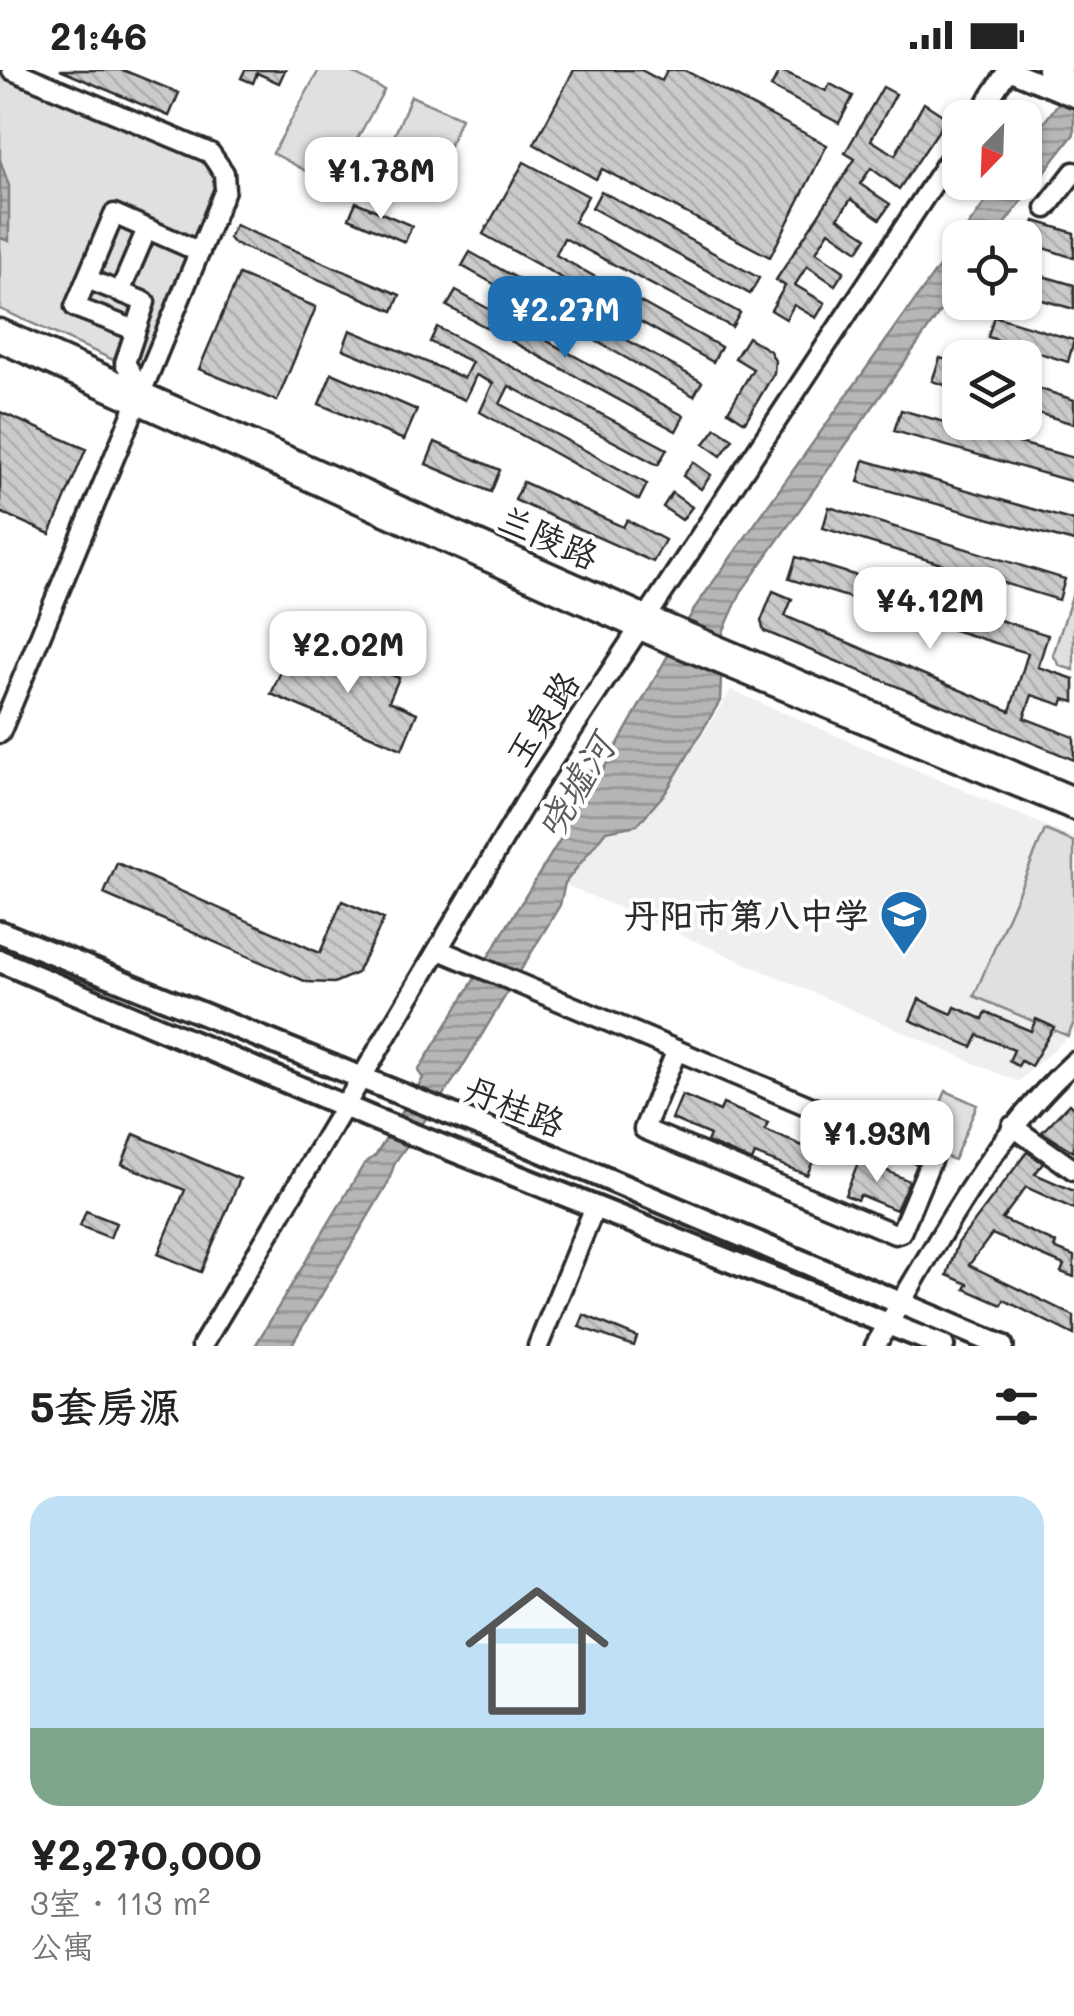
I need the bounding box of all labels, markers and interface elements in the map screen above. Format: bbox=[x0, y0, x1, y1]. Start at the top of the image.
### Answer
text: 21:46 bbox=[50, 10, 147, 60]
north arrow bbox=[942, 100, 1042, 200]
map controls bbox=[942, 100, 1042, 440]
pin: ¥1.78M bbox=[300, 137, 462, 222]
text: ¥1.78M bbox=[327, 148, 435, 190]
button: locate bbox=[942, 220, 1042, 320]
pin: ¥2.27M bbox=[484, 276, 646, 361]
text: ¥2.27M bbox=[510, 287, 620, 329]
button: layers bbox=[942, 340, 1042, 440]
street label: 兰陵路 bbox=[492, 494, 606, 578]
pin: ¥4.12M bbox=[849, 567, 1011, 652]
text: ¥4.12M bbox=[875, 578, 985, 620]
pin: ¥2.02M bbox=[267, 611, 429, 696]
text: ¥2.02M bbox=[291, 622, 405, 664]
street label: 玉泉路 bbox=[493, 661, 589, 775]
water label: 哓墟河 bbox=[523, 719, 628, 848]
school or university icon: 丹阳市第八中学 bbox=[878, 888, 930, 956]
place label: 丹阳市第八中学 bbox=[624, 891, 869, 937]
street label: 丹桂路 bbox=[458, 1064, 572, 1146]
pin: ¥1.93M bbox=[796, 1100, 958, 1185]
text: ¥1.93M bbox=[822, 1111, 932, 1153]
text: 5套房源 bbox=[30, 1378, 181, 1433]
icon: filters bbox=[989, 1379, 1044, 1434]
icon: home bbox=[447, 1561, 627, 1741]
text: ¥2,270,000 bbox=[30, 1826, 262, 1881]
text: 3室 · 113 m² bbox=[30, 1881, 210, 1923]
text: 公寓 bbox=[30, 1924, 94, 1966]

